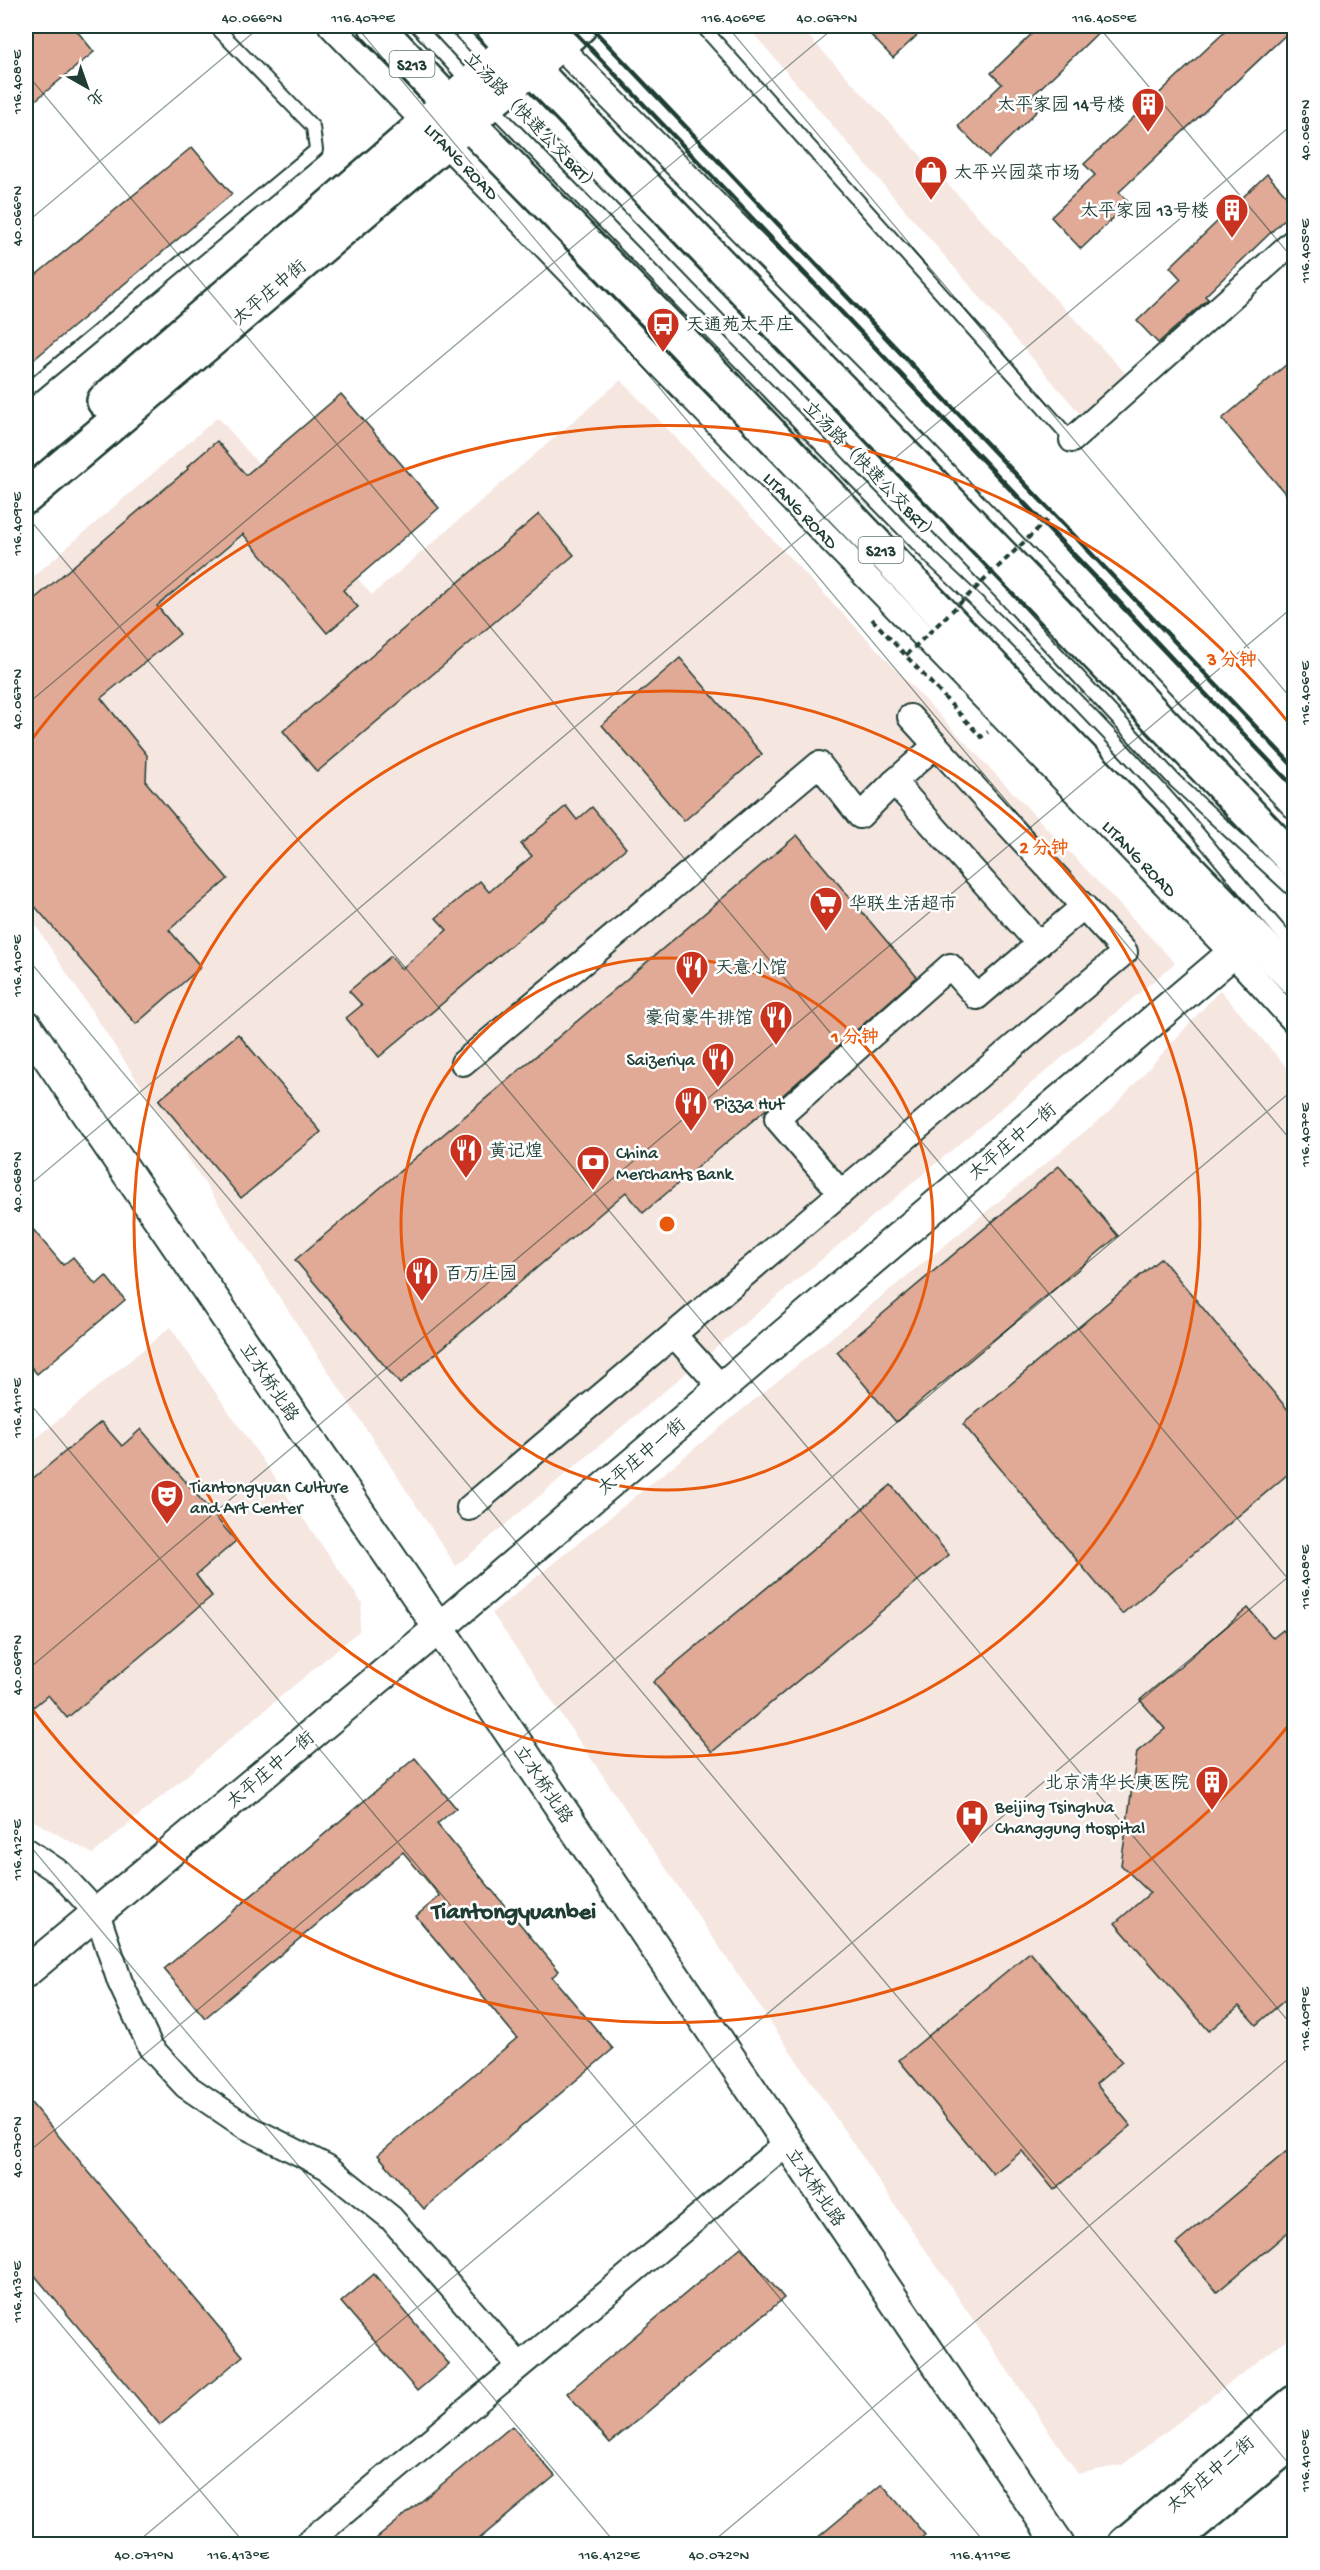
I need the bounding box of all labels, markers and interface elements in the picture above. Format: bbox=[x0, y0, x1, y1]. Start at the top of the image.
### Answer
text: 40.066°N bbox=[222, 10, 283, 28]
text: 116.407°E bbox=[330, 10, 396, 28]
text: 116.406°E bbox=[700, 10, 766, 28]
text: 40.067°N bbox=[797, 10, 858, 28]
text: 116.405°E bbox=[1071, 10, 1137, 28]
street label: 立汤路（快速公交BRT） bbox=[459, 48, 605, 198]
text: 116.408°E bbox=[9, 49, 27, 115]
road number: S213 bbox=[390, 51, 434, 77]
north arrow bbox=[57, 57, 117, 117]
text: 北 bbox=[82, 83, 107, 109]
building icon: 太平家园 14号楼 bbox=[1130, 86, 1166, 133]
place label: 太平家园 14号楼 bbox=[997, 95, 1125, 117]
text: 40.068°N bbox=[1297, 99, 1315, 161]
street label: LITANG ROAD bbox=[418, 120, 502, 206]
shop icon: 太平兴园菜市场 bbox=[913, 154, 949, 201]
place label: 太平兴园菜市场 bbox=[954, 163, 1080, 185]
text: 40.066°N bbox=[9, 185, 27, 246]
building icon: 太平家园 13号楼 bbox=[1214, 192, 1250, 239]
place label: 太平家园 13号楼 bbox=[1080, 201, 1209, 223]
text: 116.405°E bbox=[1297, 218, 1315, 284]
street label: 太平庄中街 bbox=[229, 256, 312, 331]
bus stop icon: 天通苑太平庄 bbox=[645, 306, 681, 353]
place label: 天通苑太平庄 bbox=[686, 315, 794, 337]
street label: 立汤路（快速公交BRT） bbox=[798, 397, 944, 547]
street label: LITANG ROAD bbox=[757, 469, 841, 555]
text: 116.409°E bbox=[9, 492, 27, 557]
road number: S213 bbox=[858, 537, 904, 563]
text: 3 分钟 bbox=[1206, 650, 1257, 672]
text: 116.406°E bbox=[1297, 660, 1315, 726]
text: 40.067°N bbox=[9, 668, 27, 729]
street label: LITANG ROAD bbox=[1096, 817, 1180, 903]
text: 2 分钟 bbox=[1019, 838, 1069, 860]
supermarket icon: 华联生活超市 bbox=[808, 885, 844, 932]
place label: 华联生活超市 bbox=[849, 894, 957, 916]
text: 116.410°E bbox=[9, 934, 27, 998]
restaurant icon: 天意小馆 bbox=[674, 949, 710, 996]
place label: 天意小馆 bbox=[715, 958, 787, 980]
restaurant icon: 豪尚豪牛排馆 bbox=[758, 999, 794, 1046]
place label: 豪尚豪牛排馆 bbox=[645, 1008, 753, 1030]
text: 1 分钟 bbox=[830, 1027, 879, 1049]
restaurant icon: Saizeriya bbox=[700, 1041, 736, 1088]
place label: Saizeriya bbox=[626, 1051, 696, 1072]
restaurant icon: Pizza Hut bbox=[673, 1085, 709, 1132]
place label: Pizza Hut bbox=[713, 1095, 786, 1116]
street label: 太平庄中一街 bbox=[965, 1099, 1062, 1186]
text: 116.407°E bbox=[1297, 1102, 1315, 1168]
restaurant icon: 黄记煌 bbox=[448, 1132, 484, 1179]
place label: 黄记煌 bbox=[489, 1141, 543, 1163]
bank icon: China Merchants Bank bbox=[575, 1144, 611, 1191]
place label: China Merchants Bank bbox=[616, 1144, 734, 1186]
text: 40.068°N bbox=[9, 1151, 27, 1213]
centre of rings bbox=[657, 1214, 677, 1234]
restaurant icon: 百万庄园 bbox=[404, 1255, 440, 1302]
place label: 百万庄园 bbox=[445, 1264, 517, 1286]
street label: 立水桥北路 bbox=[234, 1340, 303, 1427]
text: 116.411°E bbox=[9, 1377, 27, 1439]
street label: 太平庄中一街 bbox=[594, 1414, 691, 1501]
theatre icon: Tiantongyuan Culture and Art Center bbox=[149, 1478, 185, 1525]
place label: Tiantongyuan Culture and Art Center bbox=[189, 1478, 349, 1520]
text: 116.408°E bbox=[1297, 1544, 1315, 1610]
text: 40.069°N bbox=[9, 1635, 27, 1695]
street label: 太平庄中一街 bbox=[223, 1727, 320, 1814]
street label: 立水桥北路 bbox=[508, 1742, 577, 1829]
building icon: 北京清华长庚医院 bbox=[1194, 1764, 1230, 1811]
place label: 北京清华长庚医院 bbox=[1045, 1773, 1189, 1795]
hospital icon: Beijing Tsinghua Changgung Hospital bbox=[954, 1798, 990, 1845]
place label: Beijing Tsinghua Changgung Hospital bbox=[994, 1798, 1145, 1840]
text: 116.412°E bbox=[9, 1819, 27, 1882]
district label: Tiantongyuanbei bbox=[430, 1899, 596, 1928]
text: 116.409°E bbox=[1297, 1987, 1315, 2052]
text: 40.070°N bbox=[9, 2116, 27, 2178]
street label: 立水桥北路 bbox=[780, 2145, 849, 2232]
text: 116.413°E bbox=[9, 2261, 27, 2324]
text: 116.410°E bbox=[1297, 2429, 1315, 2493]
street label: 太平庄中二街 bbox=[1163, 2432, 1260, 2519]
text: 40.071°N bbox=[114, 2547, 174, 2565]
text: 116.413°E bbox=[206, 2547, 269, 2565]
text: 116.412°E bbox=[577, 2547, 640, 2565]
text: 40.072°N bbox=[689, 2547, 749, 2565]
text: 116.411°E bbox=[949, 2547, 1011, 2565]

